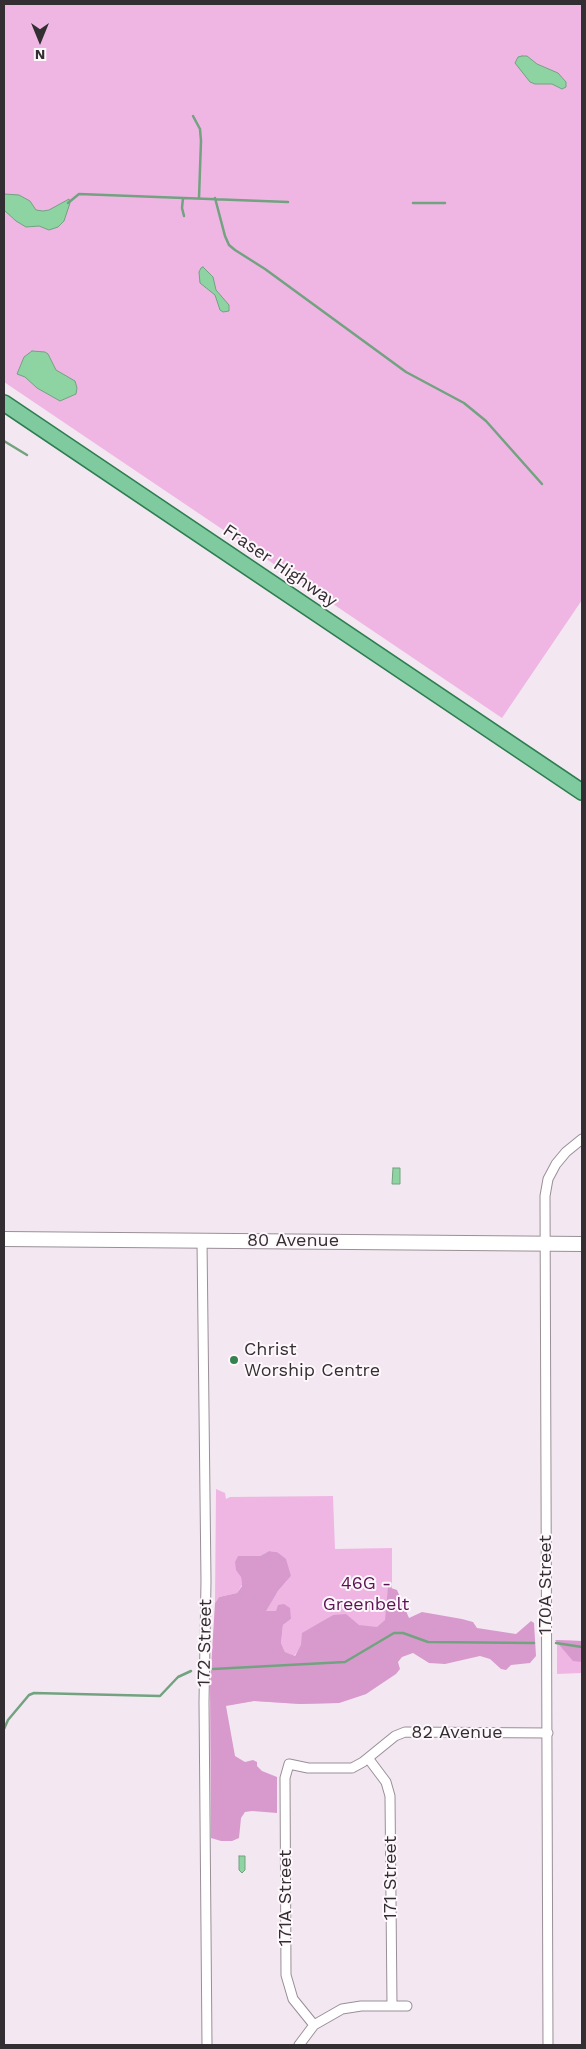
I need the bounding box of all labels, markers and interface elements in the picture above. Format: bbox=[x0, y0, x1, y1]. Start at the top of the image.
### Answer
north arrow bbox=[15, 15, 65, 65]
text: N bbox=[35, 47, 45, 63]
street label: Fraser Highway bbox=[219, 520, 341, 612]
street label: 80 Avenue bbox=[247, 1230, 339, 1252]
place label: Christ Worship Centre bbox=[244, 1339, 380, 1382]
marker: Christ Worship Centre bbox=[228, 1354, 240, 1366]
street label: 170A Street bbox=[535, 1535, 557, 1635]
park label: 46G - Greenbelt bbox=[323, 1573, 409, 1616]
street label: 172 Street bbox=[193, 1599, 217, 1687]
street label: 82 Avenue bbox=[411, 1722, 503, 1744]
street label: 171 Street bbox=[380, 1836, 402, 1920]
street label: 171A Street bbox=[275, 1850, 297, 1946]

